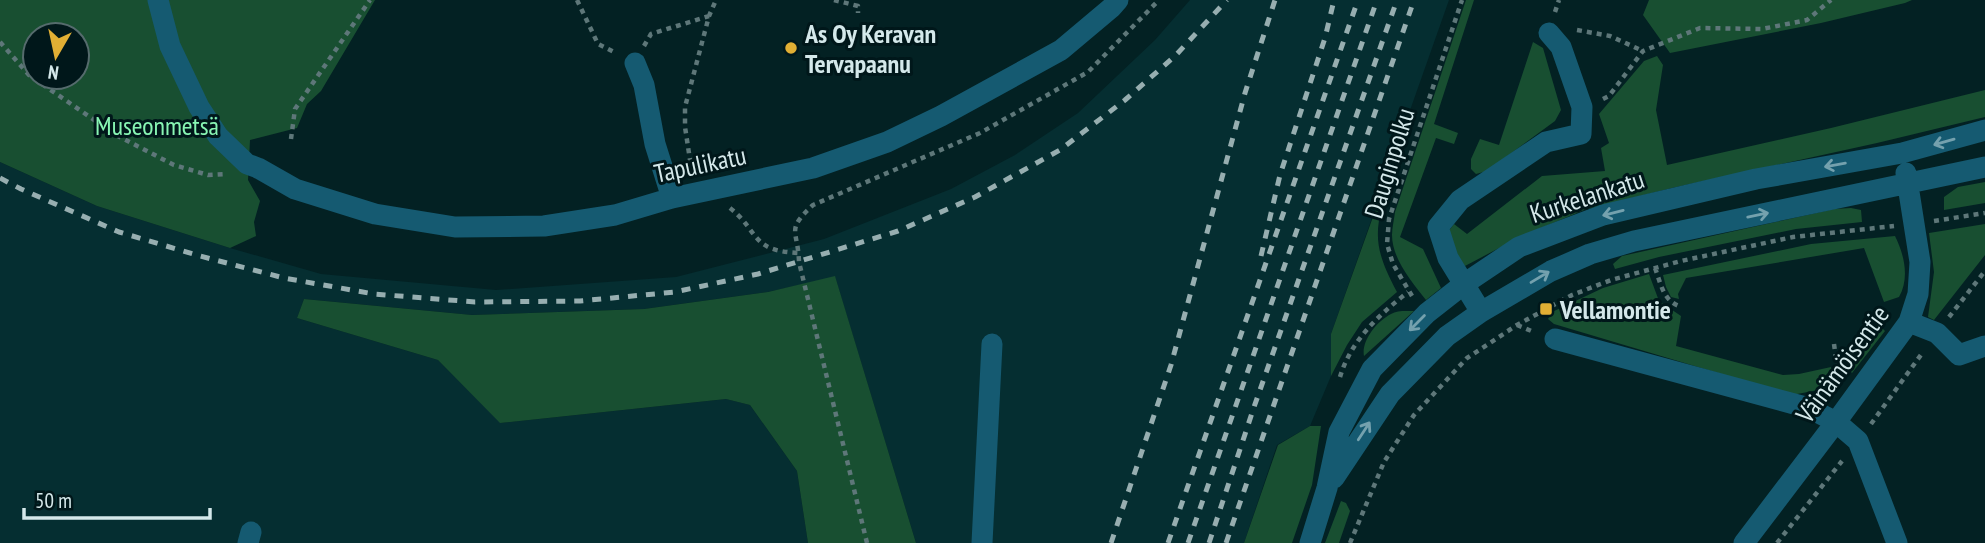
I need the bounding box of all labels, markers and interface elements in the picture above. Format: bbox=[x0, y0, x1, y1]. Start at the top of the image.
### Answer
place label: As Oy Keravan Tervapaanu bbox=[804, 17, 936, 80]
north arrow bbox=[21, 21, 91, 91]
marker: As Oy Keravan Tervapaanu bbox=[783, 40, 799, 56]
text: N bbox=[46, 60, 60, 85]
street label: Dauginpolku bbox=[1357, 104, 1421, 222]
park label: Museonmetsä bbox=[95, 109, 219, 142]
one-way arrow bbox=[1933, 136, 1955, 149]
street label: Tapulikatu bbox=[651, 138, 749, 190]
one-way arrow bbox=[1824, 159, 1847, 172]
street label: Kurkelankatu bbox=[1526, 162, 1648, 230]
one-way arrow bbox=[1602, 207, 1625, 220]
one-way arrow bbox=[1746, 208, 1769, 222]
one-way arrow bbox=[1530, 270, 1550, 284]
place label: Vellamontie bbox=[1559, 293, 1671, 326]
street label: Väinämöisentie bbox=[1788, 299, 1896, 430]
marker: Vellamontie bbox=[1538, 301, 1554, 317]
one-way arrow bbox=[1409, 315, 1426, 332]
one-way arrow bbox=[1357, 422, 1371, 441]
scale bar bbox=[24, 476, 210, 520]
text: 50 m bbox=[35, 487, 72, 514]

